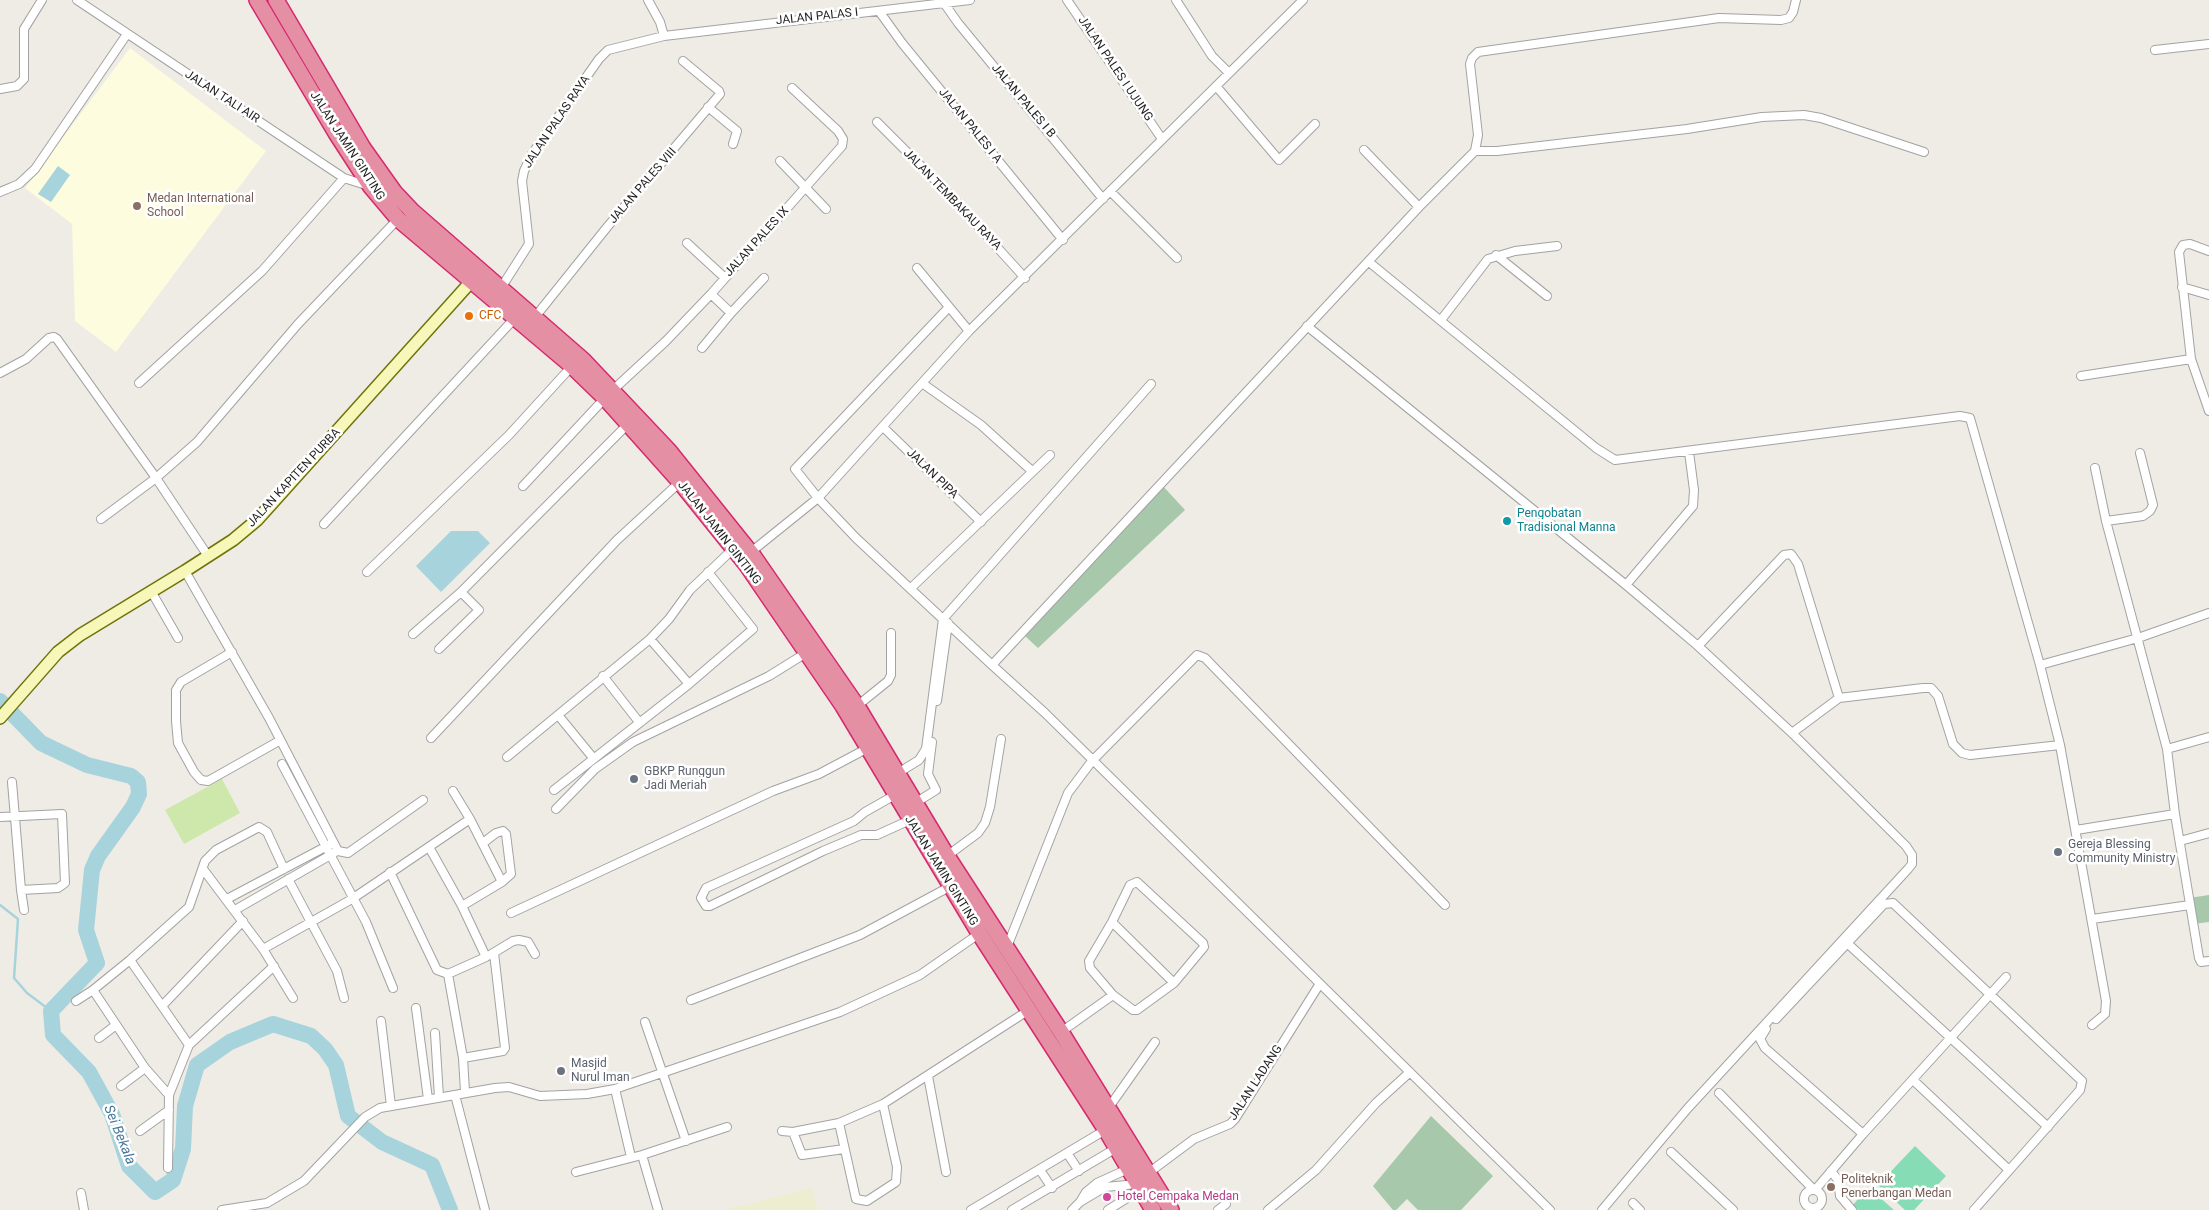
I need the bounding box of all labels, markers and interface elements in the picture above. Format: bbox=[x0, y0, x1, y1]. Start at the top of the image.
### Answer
street label: JALAN PALAS I bbox=[775, 6, 859, 28]
street label: JALAN PALES I UJUNG bbox=[1075, 14, 1155, 124]
street label: JALAN PALES I B bbox=[988, 61, 1058, 141]
street label: JALAN TALI AIR bbox=[182, 68, 262, 126]
street label: JALAN PALAS RAYA bbox=[521, 73, 593, 171]
street label: JALAN PALES I A bbox=[935, 86, 1005, 166]
street label: JALAN JAMIN GINTING bbox=[306, 89, 388, 203]
street label: JALAN PALES VIII bbox=[606, 145, 680, 227]
street label: JALAN TEMBAKAU RAYA bbox=[900, 146, 1004, 254]
place label: Medan International School bbox=[147, 192, 254, 220]
marker: Medan International School bbox=[131, 200, 143, 212]
street label: JALAN PALES IX bbox=[722, 204, 792, 280]
place label: CFC bbox=[479, 309, 501, 323]
marker: CFC bbox=[463, 310, 475, 322]
street label: JALAN KAPITEN PURBA bbox=[244, 426, 344, 530]
street label: JALAN PIPA bbox=[903, 446, 961, 502]
street label: JALAN JAMIN GINTING bbox=[674, 479, 764, 587]
place label: Pengobatan Tradisional Manna bbox=[1517, 507, 1616, 535]
marker: Pengobatan Tradisional Manna bbox=[1501, 515, 1513, 527]
place label: GBKP Runggun Jadi Meriah bbox=[644, 765, 725, 793]
marker: GBKP Runggun Jadi Meriah bbox=[628, 773, 640, 785]
street label: JALAN JAMIN GINTING bbox=[901, 813, 981, 929]
place label: Gereja Blessing Community Ministry bbox=[2068, 838, 2175, 866]
marker: Gereja Blessing Community Ministry bbox=[2052, 846, 2064, 858]
street label: JALAN LADANG bbox=[1226, 1043, 1286, 1123]
place label: Masjid Nurul Iman bbox=[571, 1057, 630, 1085]
marker: Masjid Nurul Iman bbox=[555, 1065, 567, 1077]
water label: Sei Bekala bbox=[99, 1103, 139, 1167]
place label: Politeknik Penerbangan Medan bbox=[1841, 1173, 1951, 1201]
marker: Politeknik Penerbangan Medan bbox=[1825, 1181, 1837, 1193]
place label: Hotel Cempaka Medan bbox=[1117, 1190, 1239, 1204]
marker: Hotel Cempaka Medan bbox=[1101, 1191, 1113, 1203]

